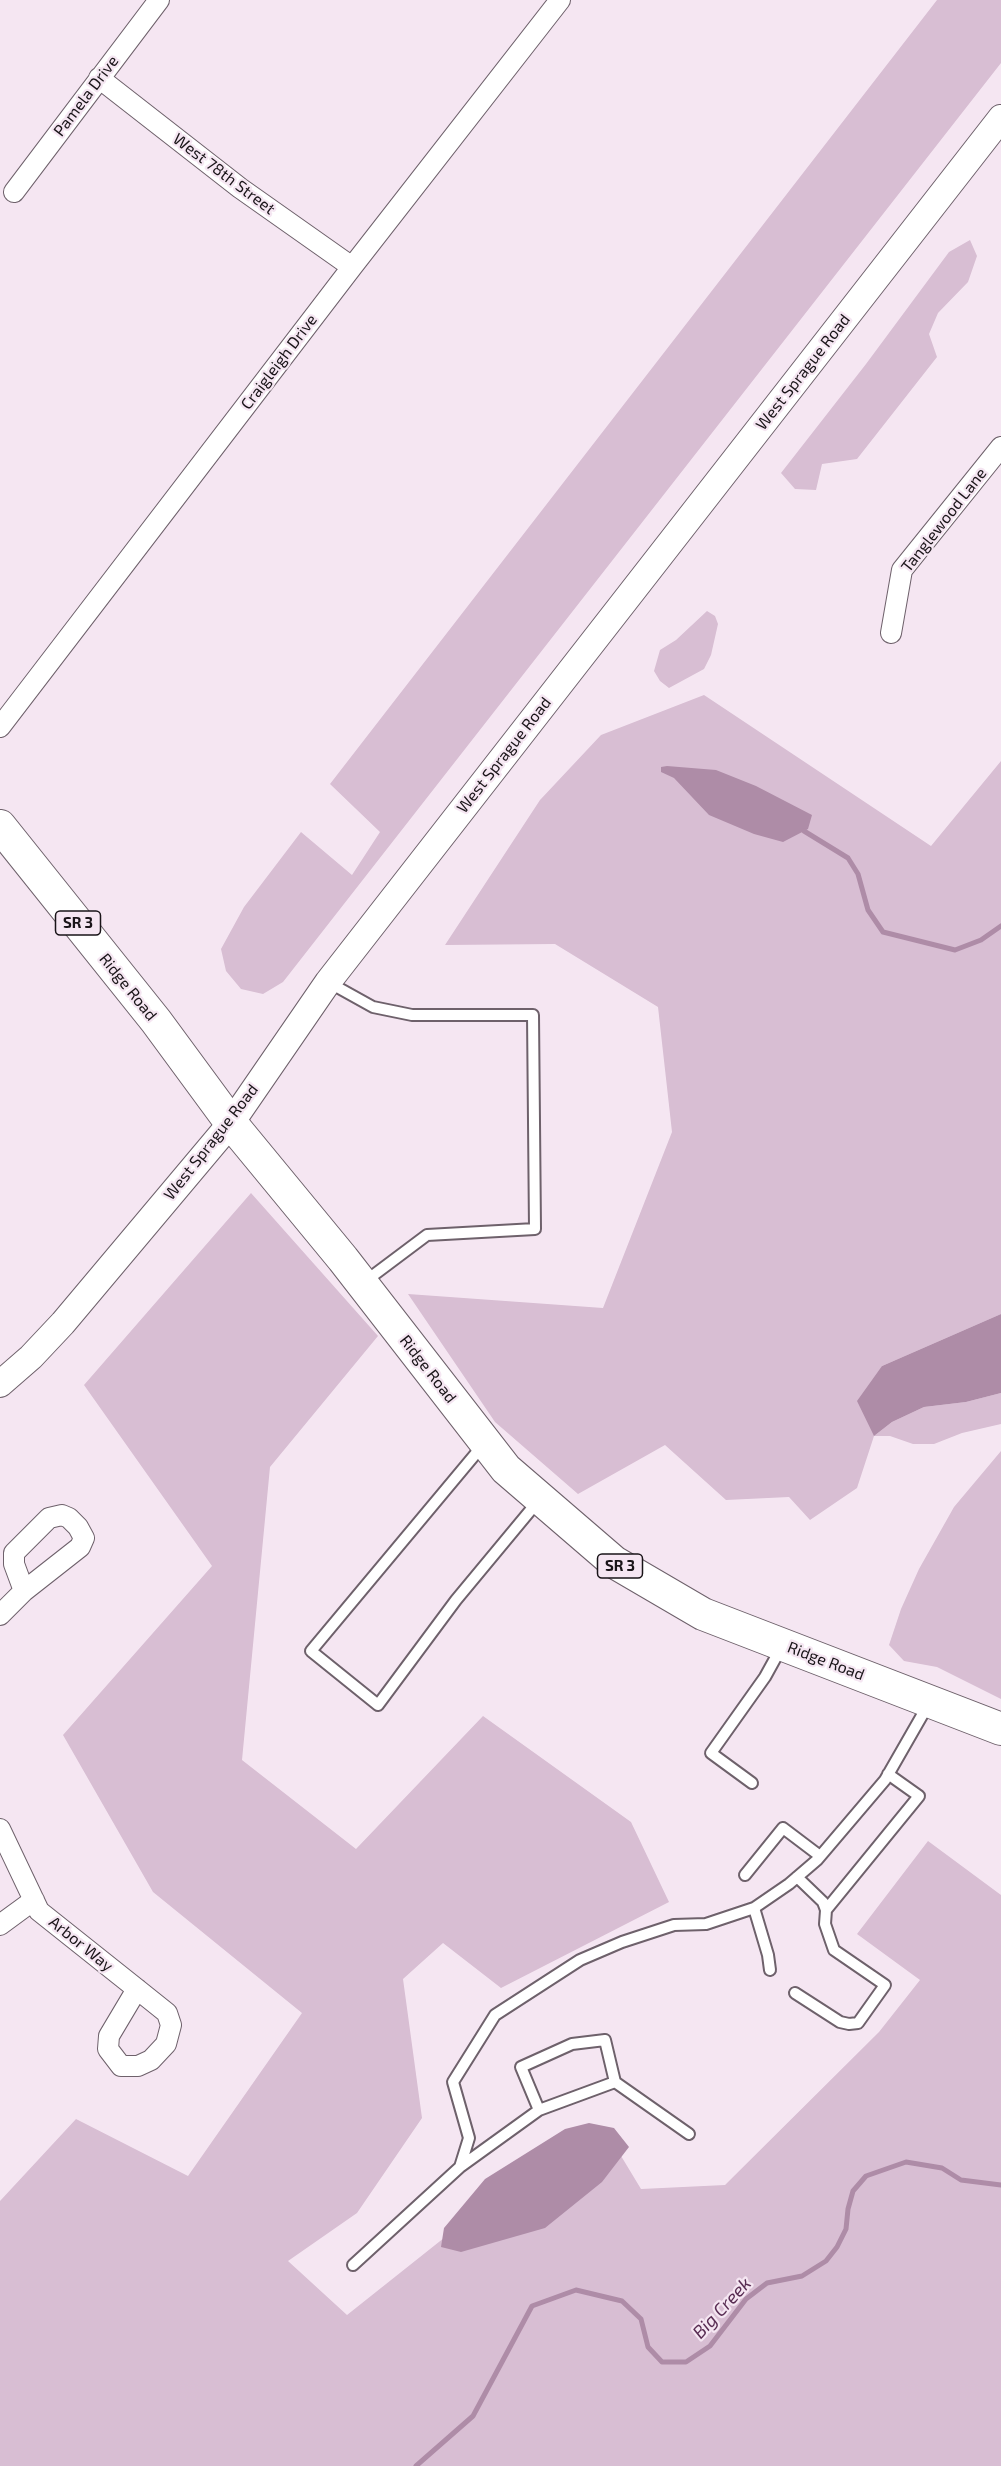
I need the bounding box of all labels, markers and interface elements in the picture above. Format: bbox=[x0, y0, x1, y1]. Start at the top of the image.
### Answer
street label: Pamela Drive bbox=[49, 52, 123, 140]
street label: West 78th Street bbox=[169, 129, 279, 219]
street label: West Sprague Road bbox=[752, 310, 854, 434]
street label: Craigleigh Drive bbox=[237, 311, 321, 413]
street label: Tanglewood Lane bbox=[897, 464, 991, 576]
street label: West Sprague Road bbox=[453, 693, 555, 817]
road number: SR 3 bbox=[56, 911, 100, 935]
street label: Ridge Road bbox=[95, 950, 161, 1024]
street label: West Sprague Road bbox=[160, 1080, 262, 1204]
street label: Ridge Road bbox=[396, 1331, 460, 1407]
road number: SR 3 bbox=[598, 1554, 642, 1578]
street label: Ridge Road bbox=[785, 1638, 867, 1684]
street label: Arbor Way bbox=[45, 1912, 117, 1976]
water label: Big Creek bbox=[688, 2273, 756, 2343]

